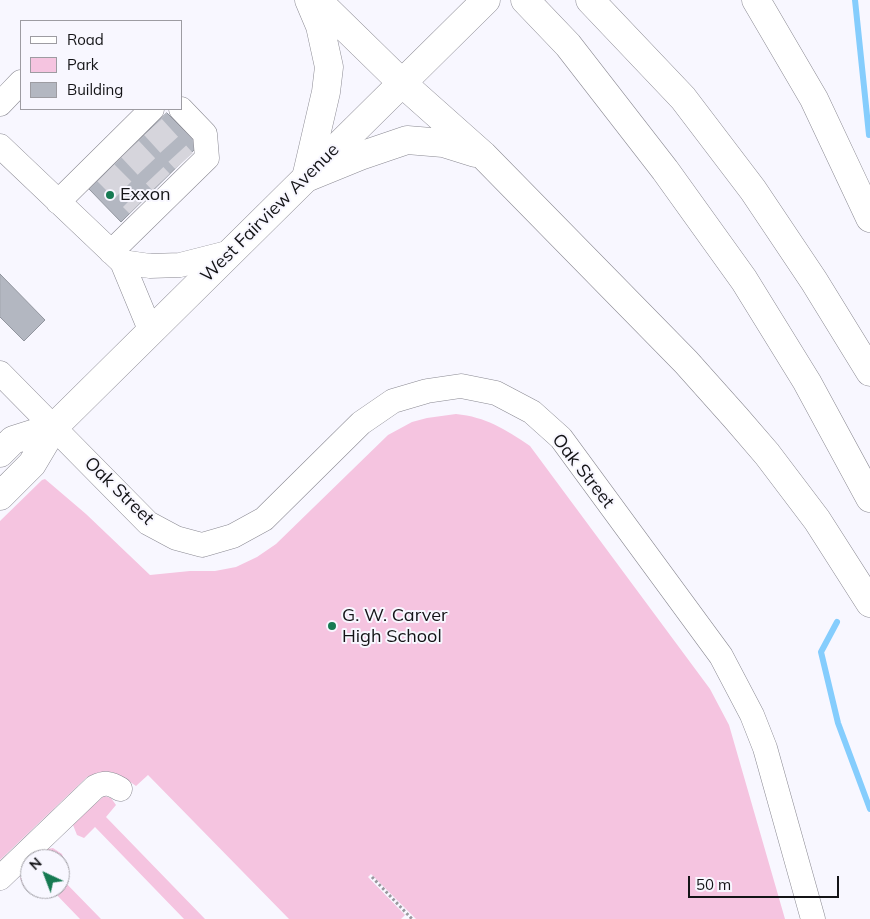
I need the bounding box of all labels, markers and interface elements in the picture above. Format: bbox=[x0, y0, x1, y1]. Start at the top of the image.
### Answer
legend bbox=[20, 20, 182, 110]
text: Road bbox=[67, 30, 104, 49]
text: Park bbox=[67, 55, 99, 74]
text: Building bbox=[67, 80, 123, 99]
street label: West Fairview Avenue bbox=[196, 139, 344, 287]
place label: Exxon bbox=[120, 184, 170, 206]
marker: Exxon bbox=[104, 189, 116, 201]
street label: Oak Street bbox=[547, 430, 619, 512]
street label: Oak Street bbox=[80, 453, 158, 529]
place label: G. W. Carver High School bbox=[342, 605, 447, 648]
marker: G. W. Carver High School bbox=[326, 620, 338, 632]
north arrow bbox=[20, 849, 70, 899]
text: N bbox=[25, 854, 45, 874]
scale bar bbox=[690, 866, 841, 898]
text: 50 m bbox=[696, 875, 731, 894]

